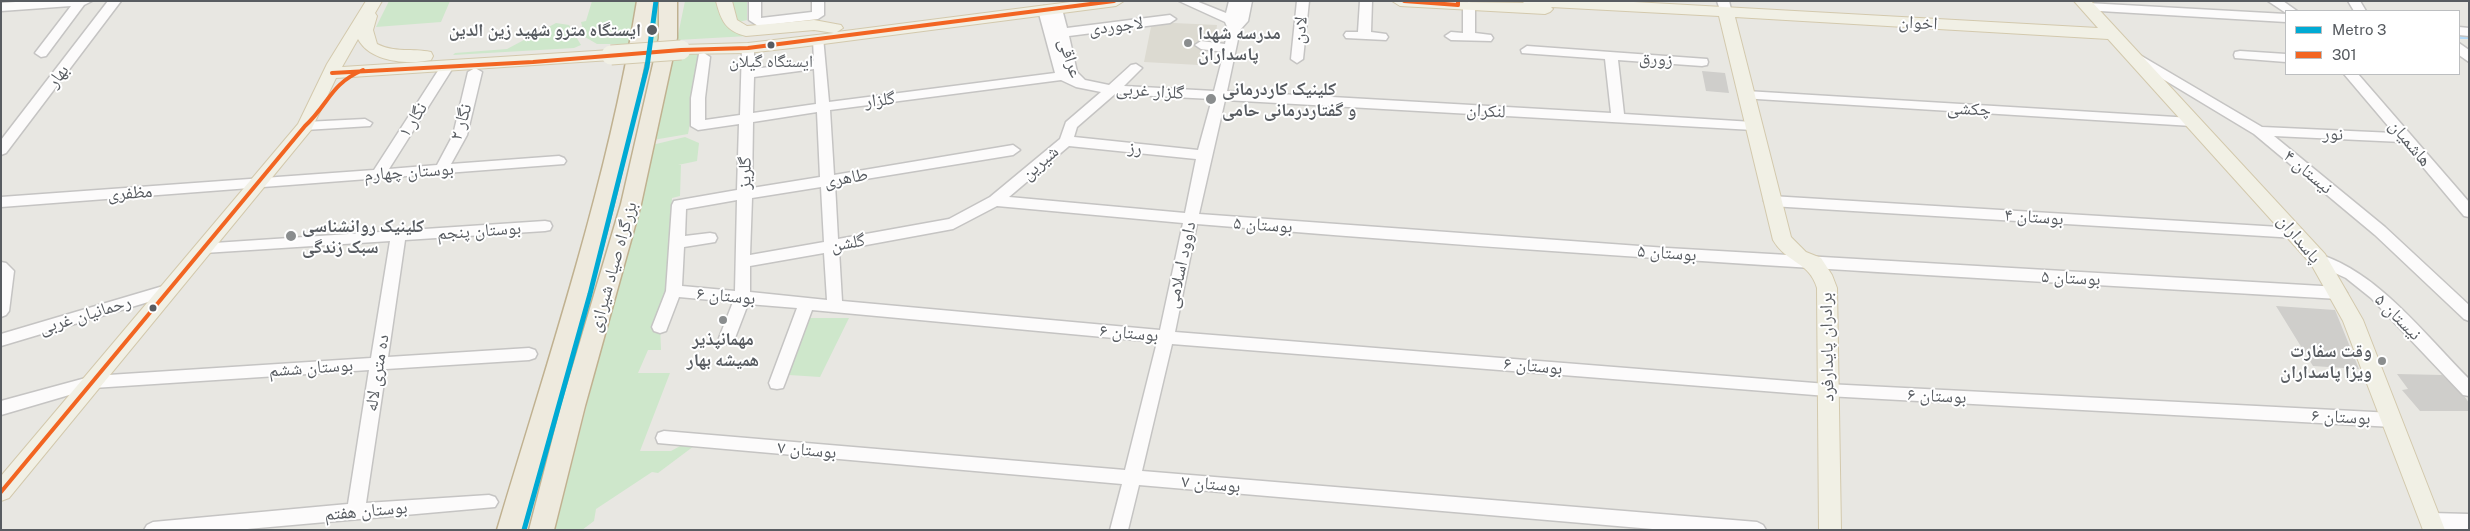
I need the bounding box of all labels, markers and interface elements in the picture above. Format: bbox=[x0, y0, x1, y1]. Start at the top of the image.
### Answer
legend bbox=[2285, 10, 2460, 75]
street label: اخوان bbox=[1898, 11, 1938, 35]
street label: لاجوردی bbox=[1088, 12, 1144, 40]
street label: لادن bbox=[1288, 15, 1312, 45]
place label: ایستگاه مترو شهید زین الدین bbox=[449, 19, 641, 41]
text: Metro 3 bbox=[2332, 21, 2386, 38]
place label: مدرسه شهدا پاسداران bbox=[1198, 22, 1281, 64]
marker: ایستگاه مترو شهید زین الدین bbox=[645, 23, 659, 37]
street label: عراقی bbox=[1053, 35, 1087, 81]
marker: مدرسه شهدا پاسداران bbox=[1182, 37, 1194, 49]
marker: ایستگاه گیلان bbox=[766, 40, 776, 50]
text: 301 bbox=[2332, 46, 2357, 63]
street label: زورق bbox=[1638, 47, 1674, 71]
place label: ایستگاه گیلان bbox=[729, 52, 813, 72]
street label: بهار bbox=[42, 60, 74, 92]
street label: گلزار غربی bbox=[1115, 78, 1185, 104]
place label: کلینیک کاردرمانی و گفتاردرمانی حامی bbox=[1222, 78, 1356, 120]
street label: گلزار bbox=[864, 87, 896, 113]
marker: کلینیک کاردرمانی و گفتاردرمانی حامی bbox=[1204, 92, 1218, 106]
street label: چکشی bbox=[1946, 97, 1992, 121]
street label: نگار ۱ bbox=[394, 99, 432, 141]
street label: لنکران bbox=[1466, 99, 1506, 123]
street label: نگار ۲ bbox=[445, 101, 477, 143]
street label: هاشمیان bbox=[2384, 115, 2436, 171]
street label: نور bbox=[2322, 123, 2344, 145]
street label: رز bbox=[1127, 137, 1143, 159]
street label: شیرین bbox=[1017, 141, 1063, 185]
street label: نیستان ۴ bbox=[2279, 145, 2337, 199]
street label: گلریز bbox=[734, 157, 756, 189]
street label: بوستان چهارم bbox=[363, 158, 455, 186]
street label: طاهری bbox=[822, 164, 870, 192]
street label: مظفری bbox=[107, 181, 153, 205]
street label: بزرگراه صیاد شیرازی bbox=[584, 199, 642, 335]
street label: بوستان ۴ bbox=[2004, 204, 2064, 230]
street label: پاسداران bbox=[2272, 210, 2326, 268]
street label: بوستان ۵ bbox=[1233, 212, 1293, 238]
place label: کلینیک روانشناسی سبک زندگی bbox=[302, 215, 424, 258]
street label: بوستان پنجم bbox=[436, 217, 522, 245]
street label: داوود اسلامی bbox=[1161, 220, 1201, 310]
marker: کلینیک روانشناسی سبک زندگی bbox=[284, 229, 298, 243]
street label: گلشن bbox=[829, 229, 867, 257]
street label: بوستان ۵ bbox=[1637, 240, 1697, 266]
street label: بوستان ۵ bbox=[2041, 266, 2101, 290]
street label: بوستان ۶ bbox=[696, 283, 756, 309]
street label: نیستان ۵ bbox=[2370, 289, 2426, 345]
street label: رحمانیان غربی bbox=[36, 291, 134, 339]
street label: برادران پایدارفرد bbox=[1815, 292, 1839, 402]
unlabelled marker bbox=[148, 303, 158, 313]
marker: مهمانپذیر همیشه بهار bbox=[717, 314, 729, 326]
street label: بوستان ۶ bbox=[1099, 320, 1159, 346]
place label: مهمانپذیر همیشه بهار bbox=[687, 328, 759, 370]
street label: ده متری لاله bbox=[360, 333, 394, 413]
place label: وقت سفارت ویزا پاسداران bbox=[2280, 340, 2372, 382]
street label: بوستان ۶ bbox=[1503, 353, 1563, 379]
street label: بوستان ششم bbox=[268, 354, 354, 382]
marker: وقت سفارت ویزا پاسداران bbox=[2376, 355, 2388, 367]
street label: بوستان ۶ bbox=[1907, 384, 1967, 408]
street label: بوستان ۶ bbox=[2311, 405, 2371, 429]
street label: بوستان ۷ bbox=[777, 437, 837, 463]
street label: بوستان ۷ bbox=[1181, 471, 1241, 497]
street label: بوستان هفتم bbox=[324, 497, 408, 525]

